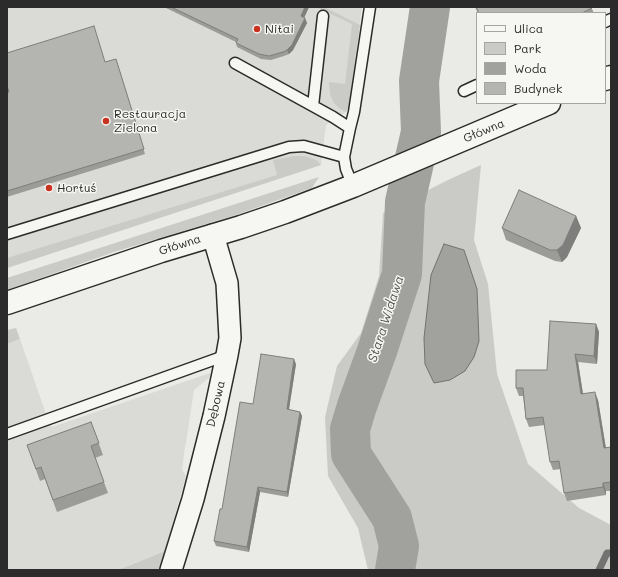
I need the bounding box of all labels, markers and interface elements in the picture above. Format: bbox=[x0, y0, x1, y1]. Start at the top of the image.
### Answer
legend bbox=[476, 12, 606, 104]
text: Ulica bbox=[514, 20, 543, 36]
place label: Nitai bbox=[265, 22, 294, 36]
marker: Nitai bbox=[252, 24, 262, 34]
text: Park bbox=[514, 40, 541, 56]
text: Woda bbox=[514, 60, 547, 76]
text: Budynek bbox=[514, 80, 562, 96]
place label: Restauracja Zielona bbox=[114, 107, 186, 135]
marker: Restauracja Zielona bbox=[101, 116, 111, 126]
street label: Główna bbox=[461, 116, 507, 146]
place label: Hortuś bbox=[57, 181, 96, 195]
marker: Hortuś bbox=[44, 183, 54, 193]
street label: Główna bbox=[157, 231, 203, 259]
water label: Stara Widawa bbox=[365, 274, 407, 364]
street label: Dębowa bbox=[204, 379, 228, 429]

